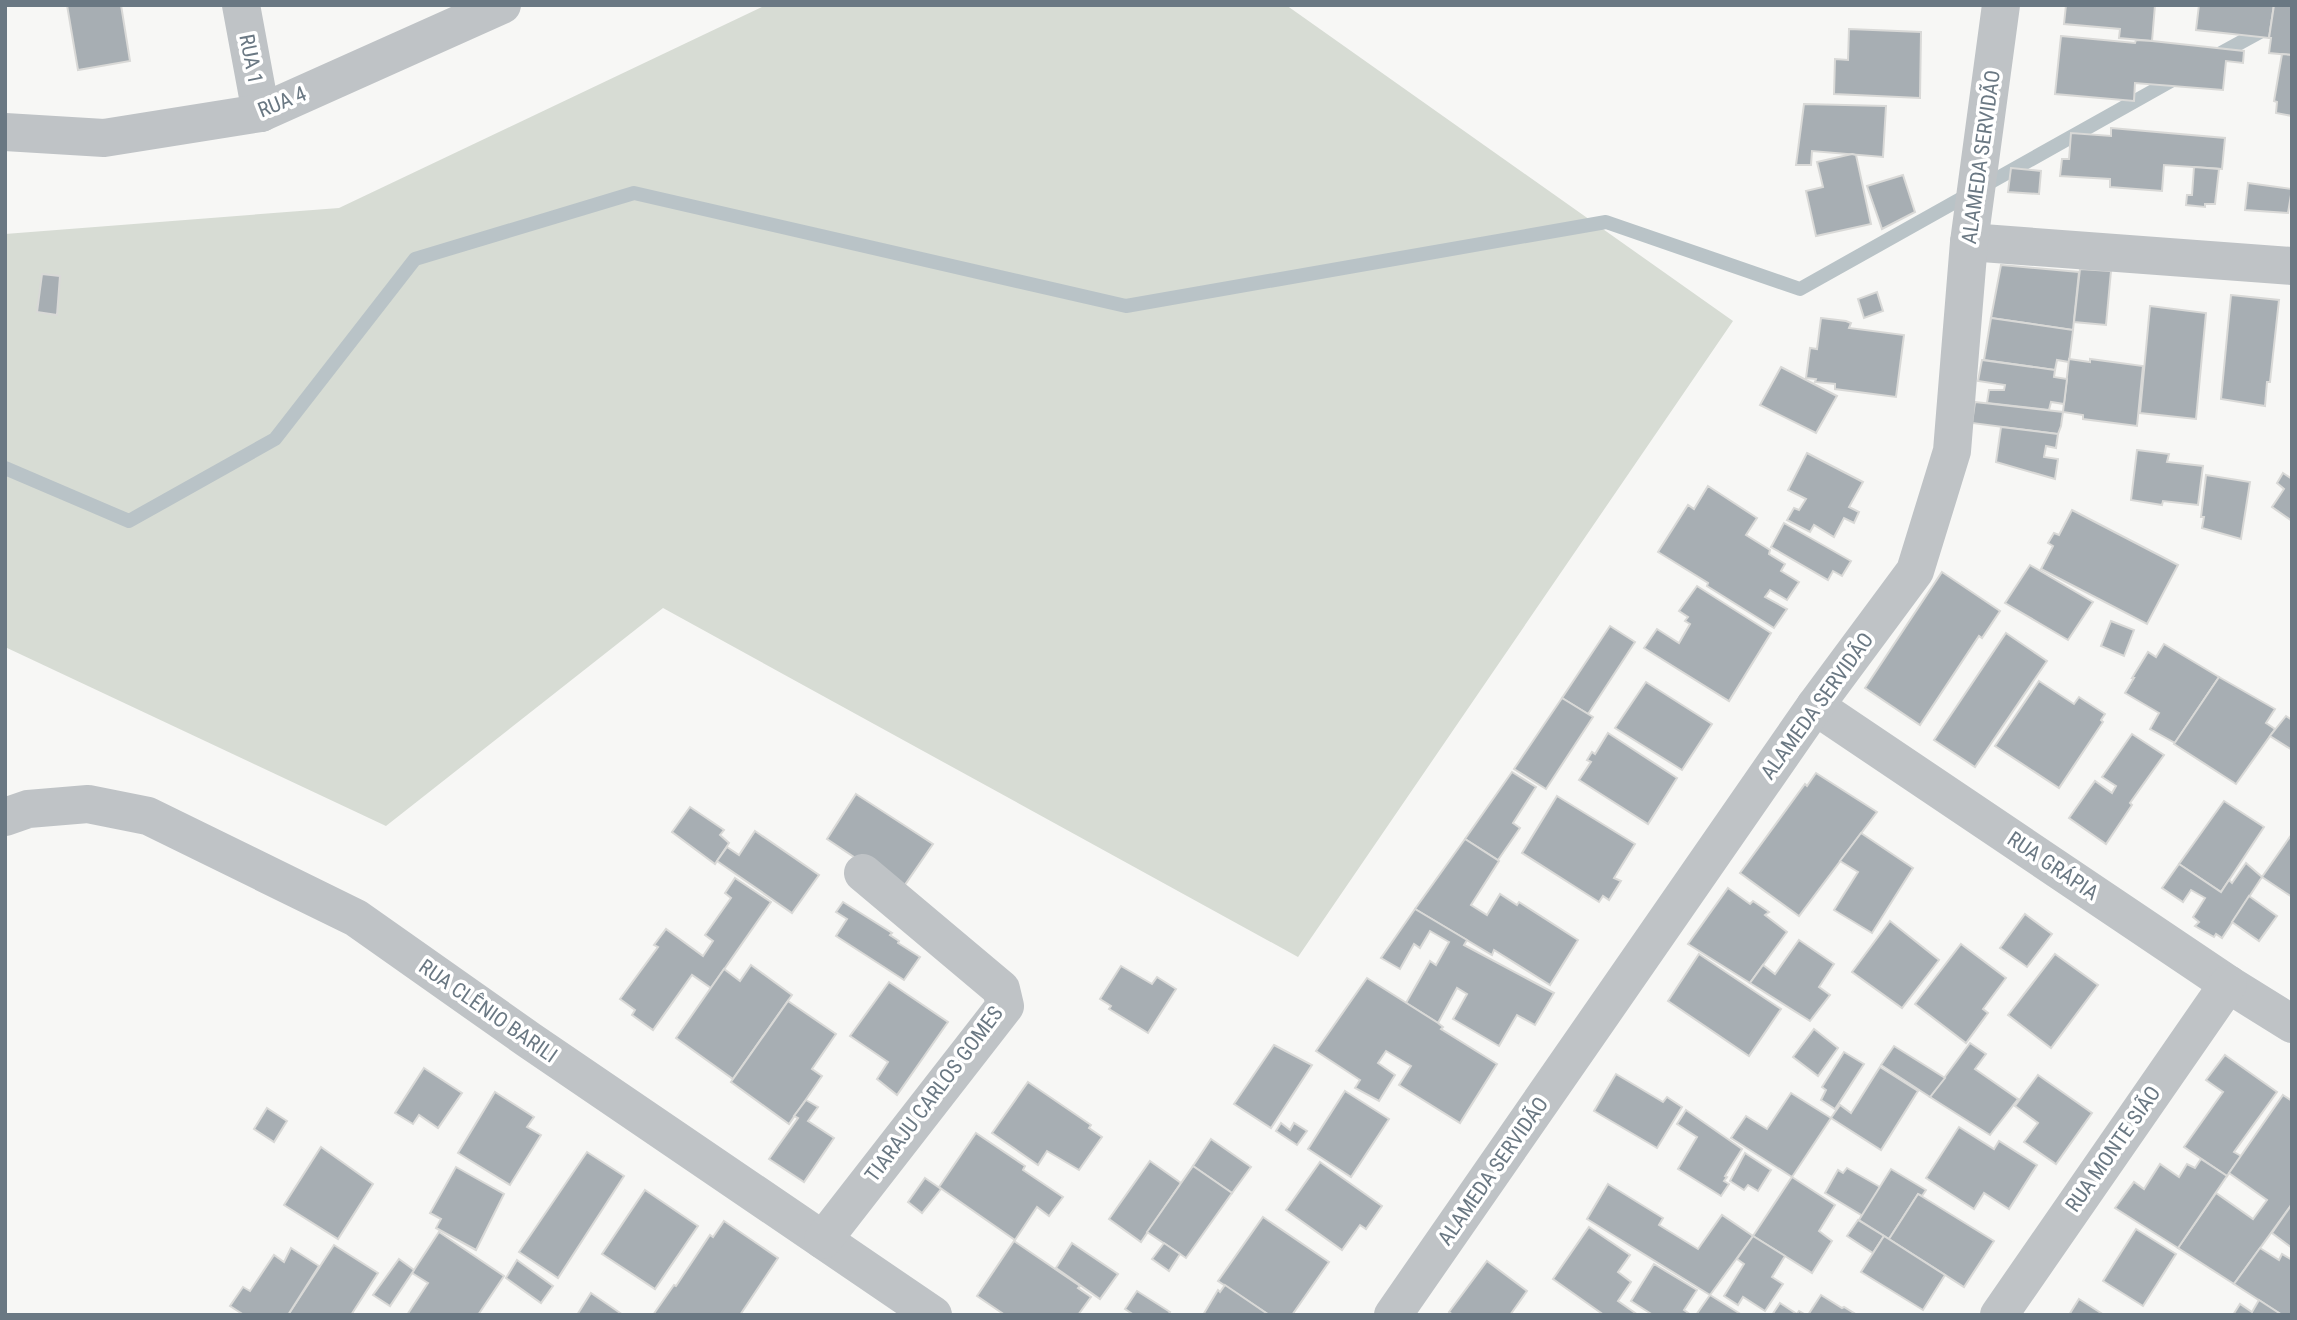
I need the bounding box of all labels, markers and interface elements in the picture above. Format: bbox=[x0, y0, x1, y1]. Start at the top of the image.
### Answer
street label: RUA 1 bbox=[234, 32, 268, 86]
street label: ALAMEDA SERVIDÃO bbox=[1957, 69, 2005, 245]
street label: RUA 4 bbox=[254, 82, 310, 122]
street label: ALAMEDA SERVIDÃO bbox=[1756, 628, 1878, 784]
street label: RUA GRÁPIA bbox=[2003, 827, 2103, 905]
street label: RUA CLÊNIO BARILI bbox=[414, 954, 562, 1068]
street label: TIARAJU CARLOS GOMES bbox=[860, 1001, 1008, 1186]
street label: RUA MONTE SIÃO bbox=[2061, 1082, 2165, 1216]
street label: ALAMEDA SERVIDÃO bbox=[1433, 1092, 1553, 1250]

